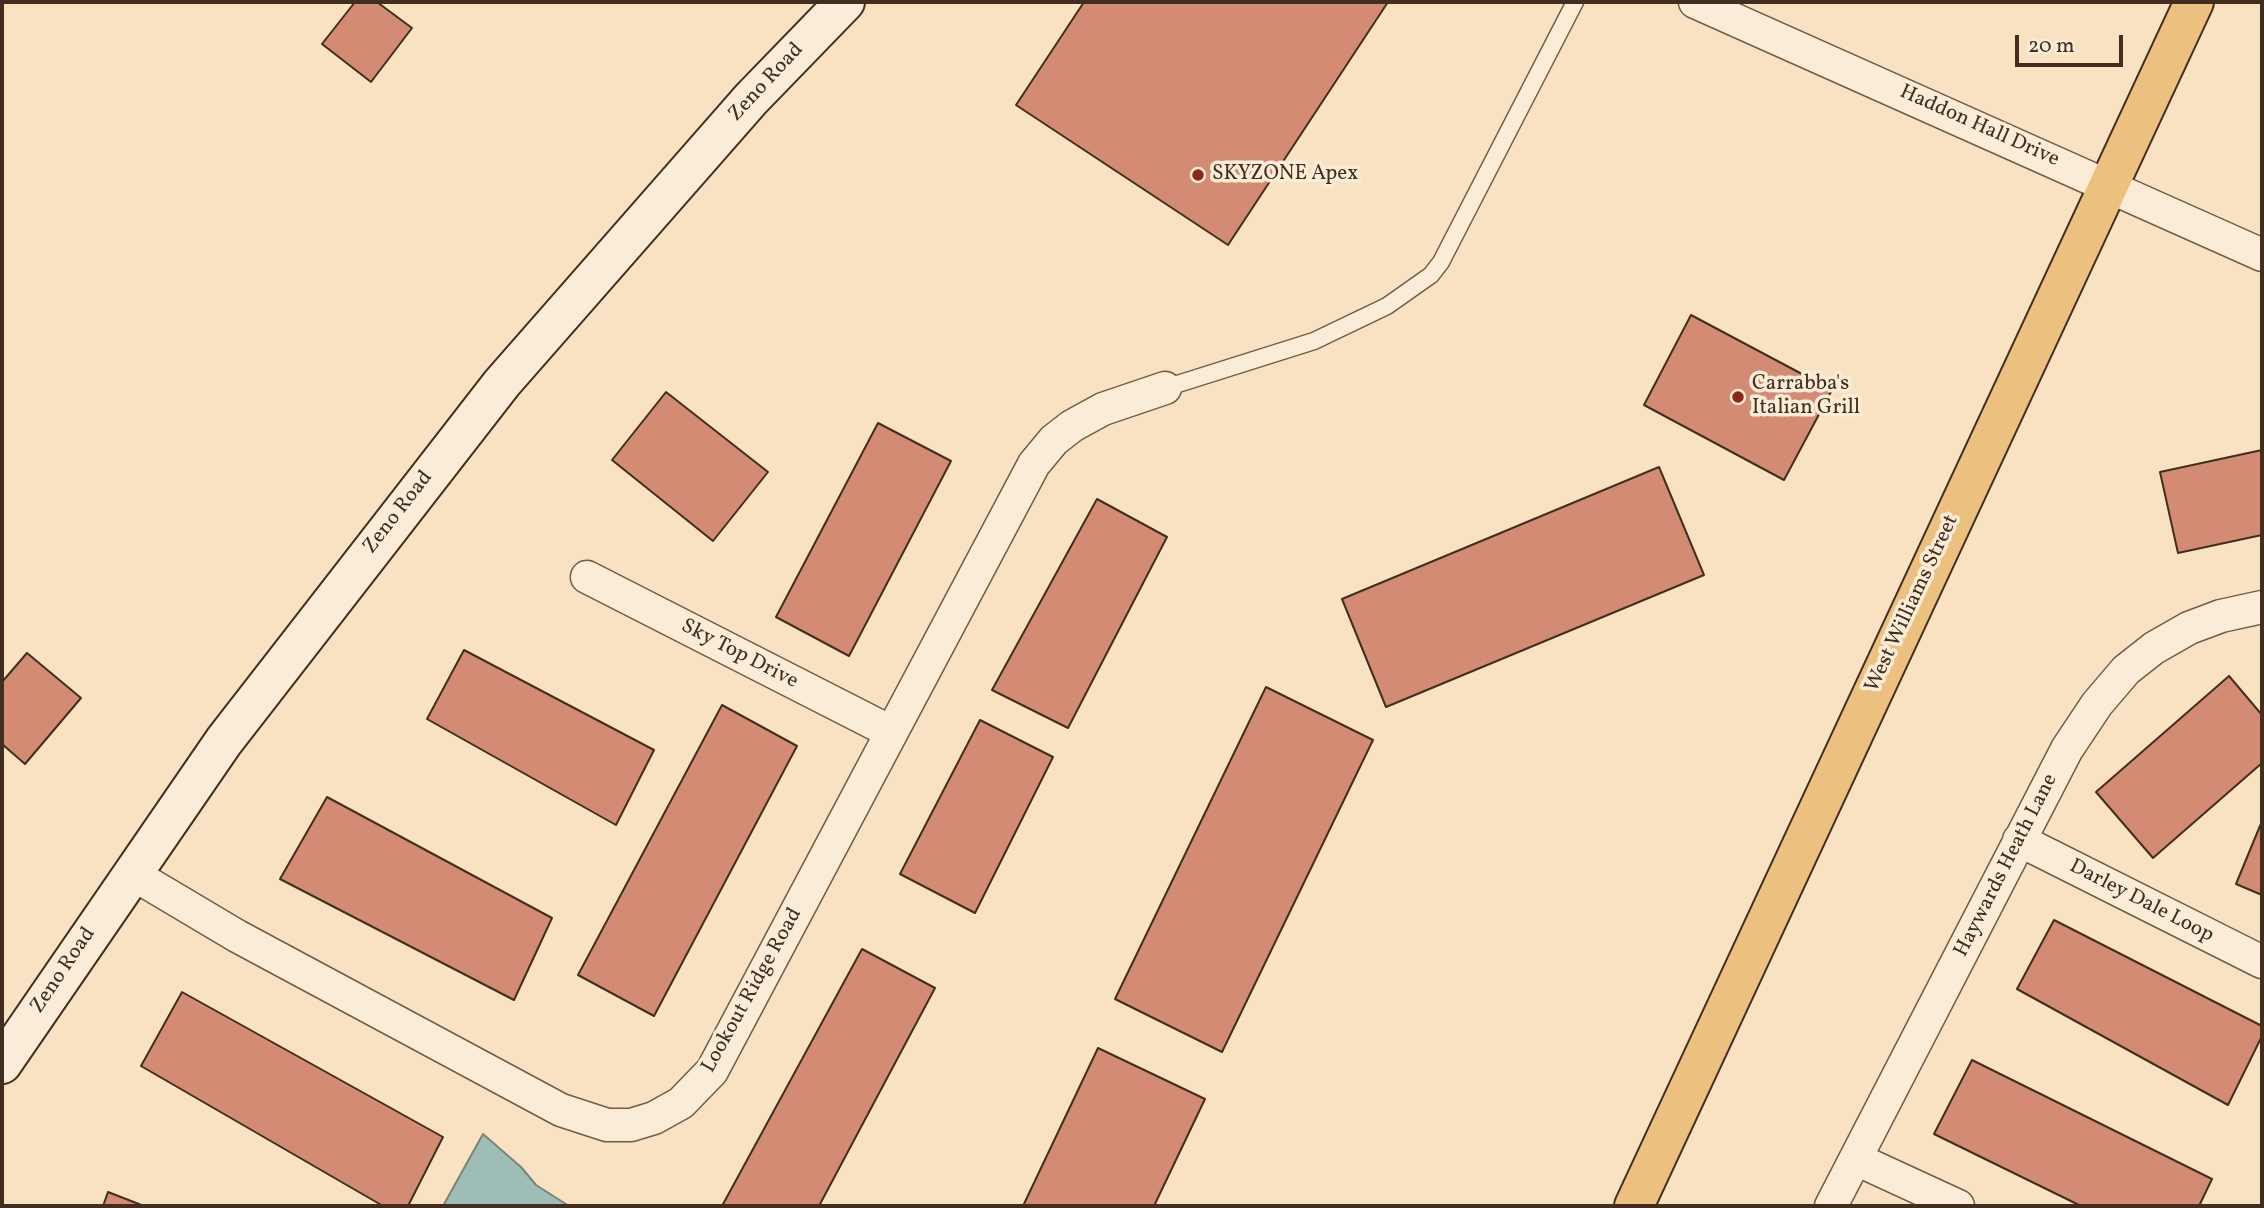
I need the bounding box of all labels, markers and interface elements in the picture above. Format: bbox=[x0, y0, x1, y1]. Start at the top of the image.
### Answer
scale bar bbox=[2019, 21, 2128, 65]
text: 20 m bbox=[2028, 32, 2074, 61]
street label: Zeno Road bbox=[724, 38, 810, 128]
street label: Haddon Hall Drive bbox=[1895, 80, 2063, 174]
place label: SKYZONE Apex bbox=[1212, 162, 1358, 188]
marker: SKYZONE Apex bbox=[1190, 167, 1206, 183]
place label: Carrabba's Italian Grill bbox=[1752, 372, 1860, 422]
marker: Carrabba's Italian Grill bbox=[1730, 389, 1746, 405]
street label: Zeno Road bbox=[359, 466, 439, 560]
street label: West Williams Street bbox=[1861, 511, 1965, 697]
street label: Sky Top Drive bbox=[676, 615, 802, 695]
street label: Haywards Heath Lane bbox=[1950, 770, 2064, 962]
street label: Darley Dale Loop bbox=[2065, 855, 2217, 949]
street label: Lookout Ridge Road bbox=[697, 904, 809, 1078]
street label: Zeno Road bbox=[26, 923, 102, 1019]

